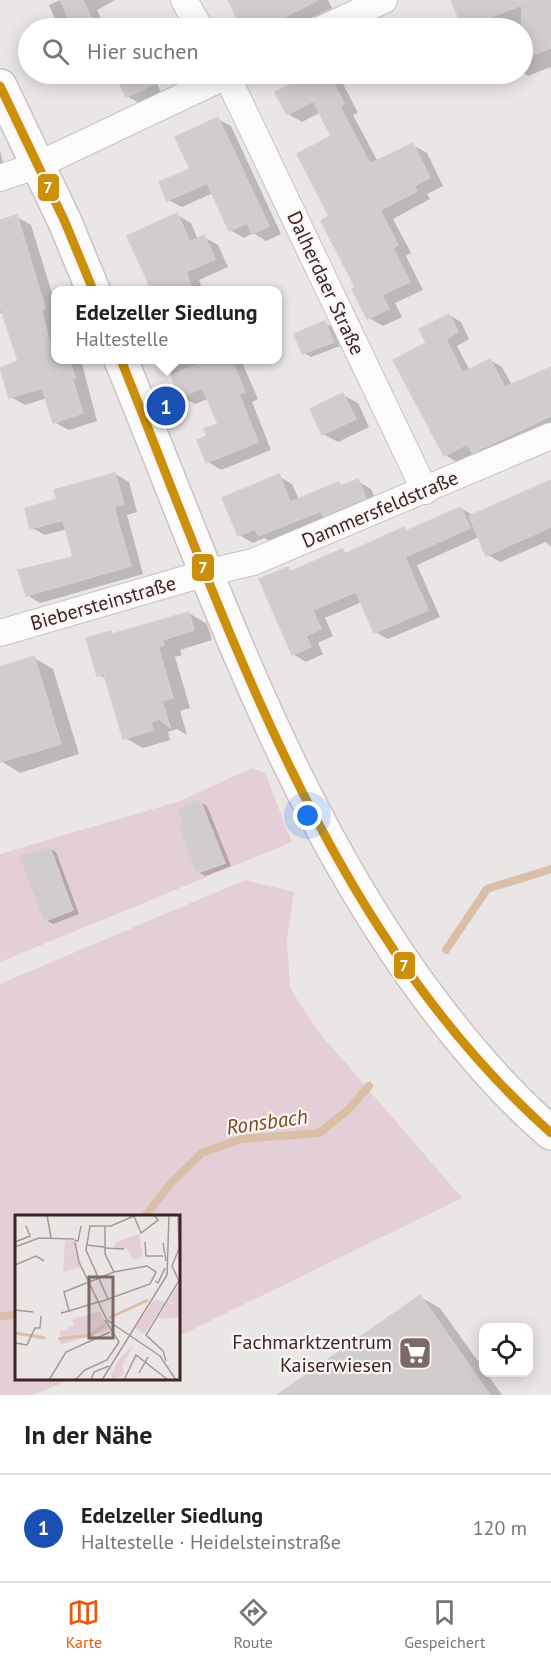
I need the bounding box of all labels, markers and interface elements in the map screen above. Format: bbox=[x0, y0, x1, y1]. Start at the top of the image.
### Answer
search box bbox=[18, 18, 533, 84]
icon: search bbox=[39, 35, 72, 68]
text: Hier suchen bbox=[87, 37, 199, 65]
line badge: 7 bbox=[37, 173, 60, 202]
text: 7 bbox=[43, 177, 53, 197]
street label: Dalherdaer Straße bbox=[281, 207, 371, 359]
popup bbox=[51, 286, 282, 364]
text: Edelzeller Siedlung bbox=[75, 298, 258, 326]
text: Haltestelle bbox=[75, 326, 168, 352]
pin: 1 bbox=[146, 384, 186, 428]
street label: Dammersfeldstraße bbox=[298, 464, 462, 554]
line badge: 7 bbox=[191, 553, 215, 582]
text: 7 bbox=[198, 557, 208, 577]
street label: Biebersteinstraße bbox=[27, 570, 179, 636]
your location bbox=[293, 801, 322, 830]
line badge: 7 bbox=[393, 951, 416, 980]
text: 7 bbox=[399, 955, 409, 975]
water label: Ronsbach bbox=[224, 1102, 309, 1141]
inset map bbox=[15, 1215, 180, 1380]
map controls bbox=[479, 1323, 533, 1377]
button: locate bbox=[479, 1323, 533, 1377]
place label: Fachmarktzentrum Kaiserwiesen bbox=[232, 1329, 392, 1378]
supermarket icon: Fachmarktzentrum Kaiserwiesen bbox=[397, 1335, 433, 1371]
text: In der Nähe bbox=[24, 1418, 152, 1451]
text: Edelzeller Siedlung bbox=[81, 1501, 263, 1529]
text: 1 bbox=[38, 1515, 49, 1541]
text: 120 m bbox=[473, 1515, 527, 1541]
text: Haltestelle · Heidelsteinstraße bbox=[81, 1529, 341, 1555]
tab: Karte bbox=[66, 1596, 102, 1652]
tab: Route bbox=[234, 1596, 273, 1652]
tab: Gespeichert bbox=[404, 1596, 485, 1652]

